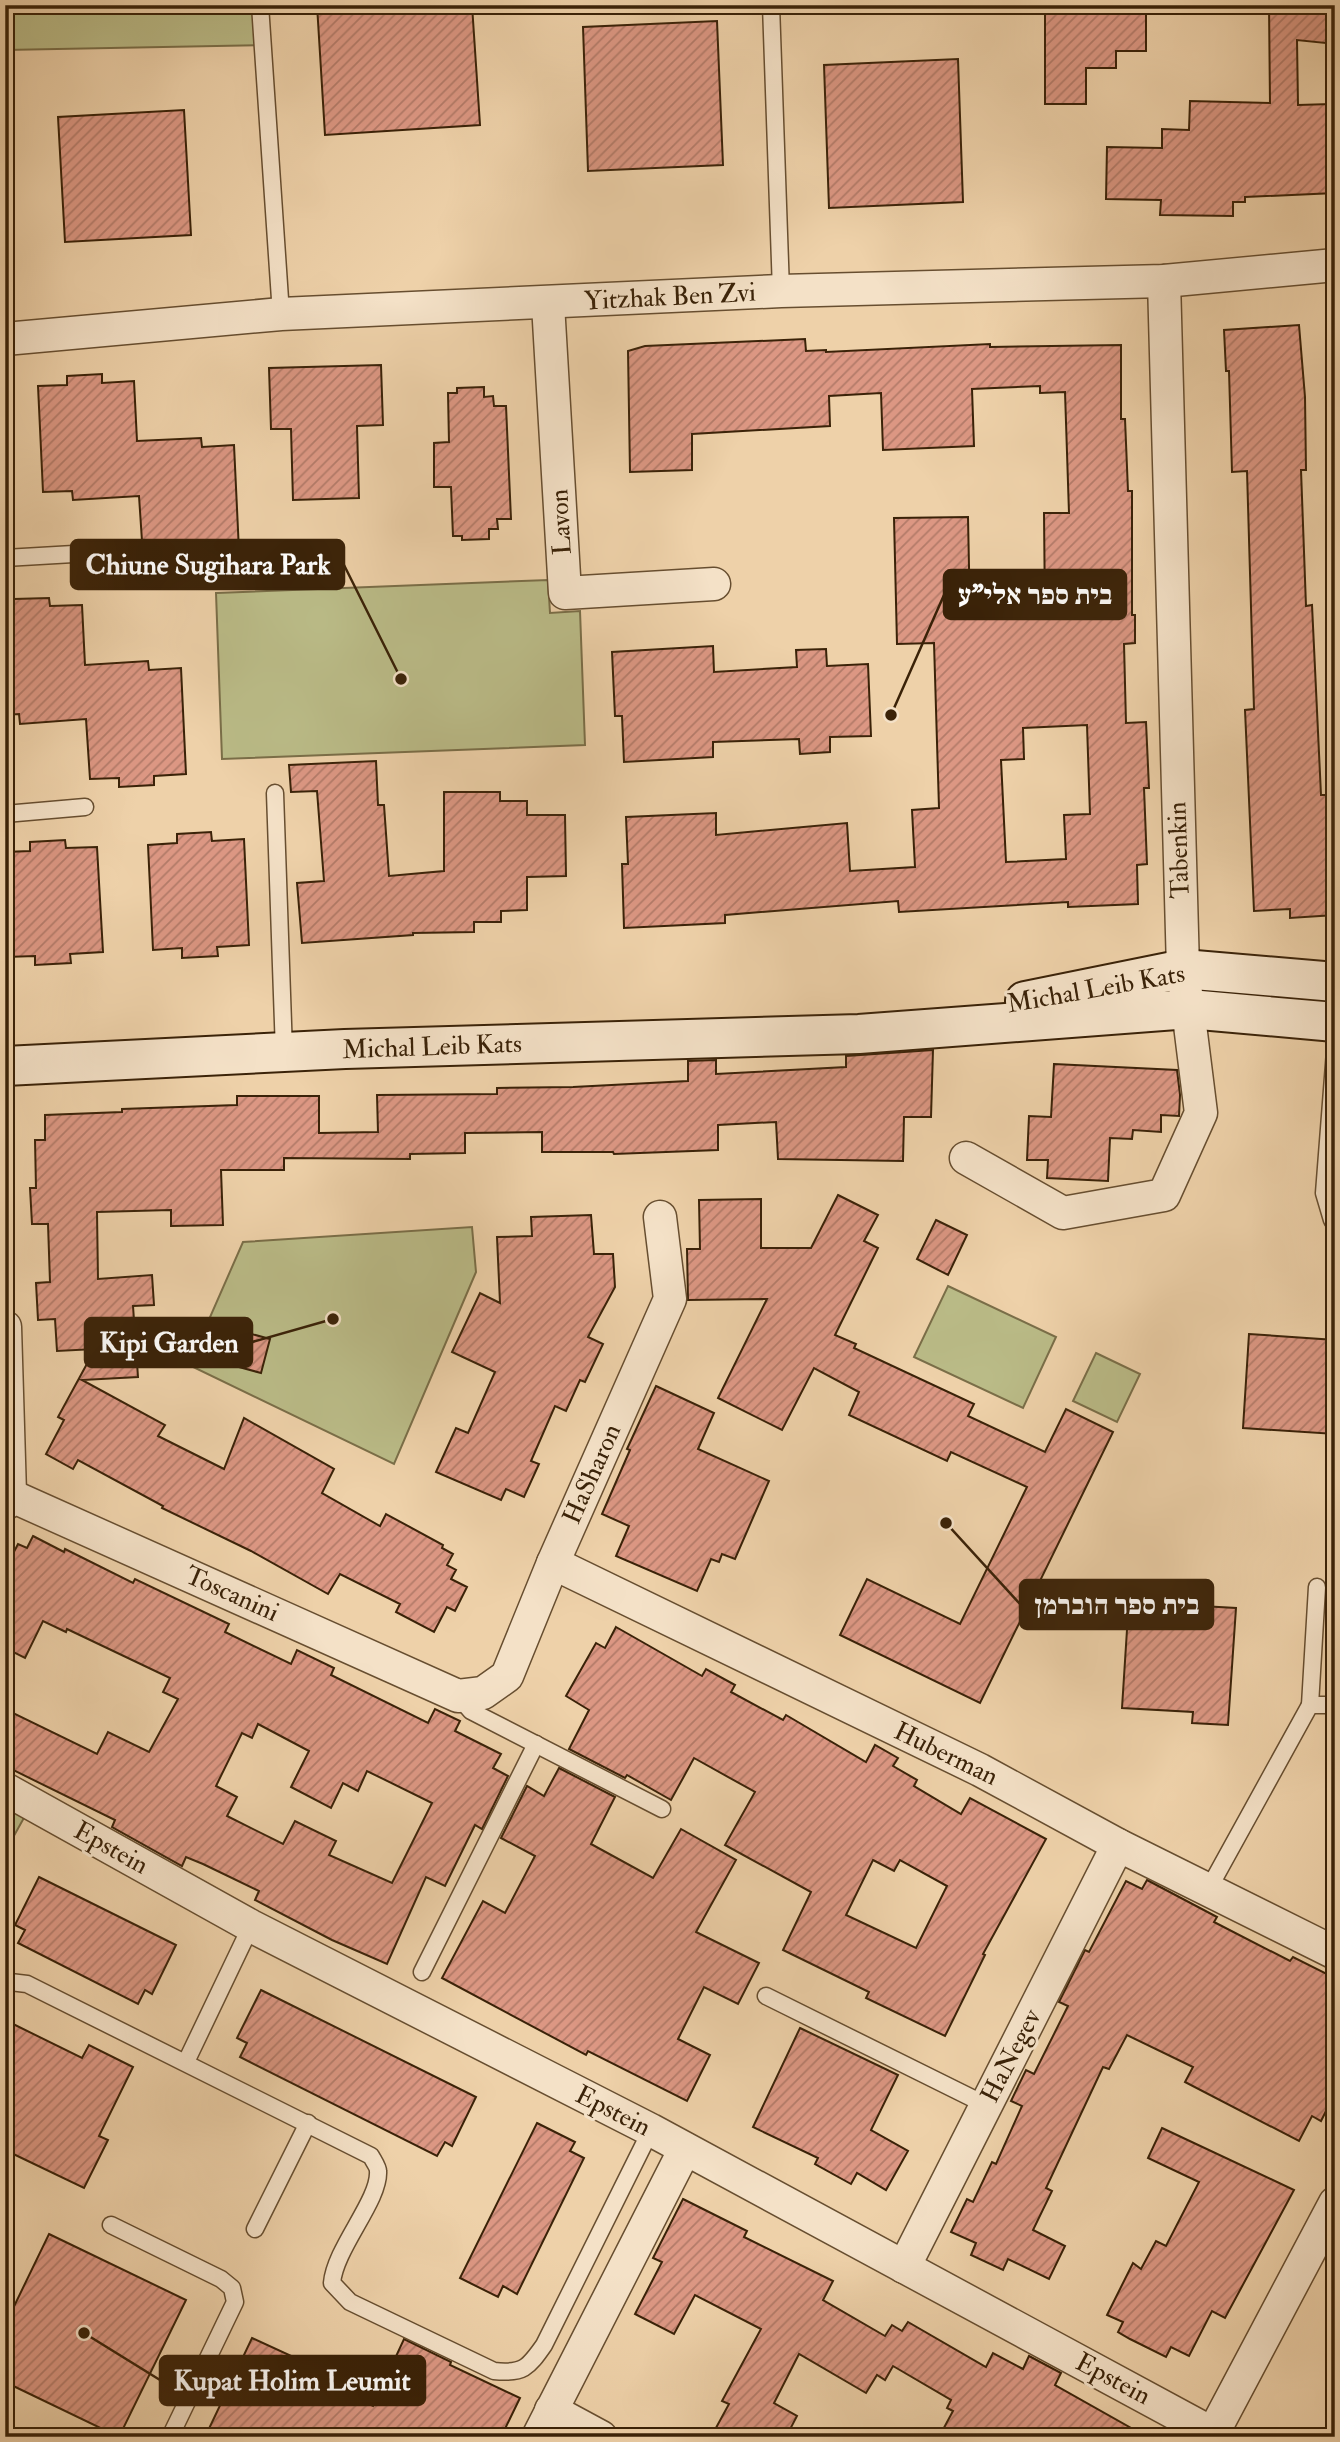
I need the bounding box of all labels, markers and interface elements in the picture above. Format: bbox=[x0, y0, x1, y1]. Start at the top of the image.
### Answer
street label: Yitzhak Ben Zvi bbox=[583, 277, 757, 317]
street label: Lavon bbox=[543, 488, 579, 556]
callout: Chiune Sugihara Park bbox=[71, 540, 344, 589]
text: Chiune Sugihara Park bbox=[85, 548, 331, 583]
callout: בית ספר אלי"ע bbox=[944, 570, 1126, 619]
text: בית ספר אלי"ע bbox=[958, 578, 1112, 613]
street label: Tabenkin bbox=[1161, 801, 1197, 899]
street label: Michal Leib Kats bbox=[1005, 958, 1187, 1020]
street label: Michal Leib Kats bbox=[342, 1028, 522, 1066]
callout: Kipi Garden bbox=[85, 1318, 252, 1367]
text: Kipi Garden bbox=[99, 1326, 239, 1361]
street label: HaSharon bbox=[556, 1419, 628, 1529]
street label: Toscanini bbox=[180, 1559, 284, 1629]
callout: בית ספר הוברמן bbox=[1020, 1580, 1213, 1629]
text: בית ספר הוברמן bbox=[1035, 1588, 1199, 1623]
street label: Huberman bbox=[889, 1715, 1003, 1793]
street label: Epstein bbox=[68, 1815, 154, 1882]
street label: HaNegev bbox=[974, 2003, 1048, 2108]
street label: Epstein bbox=[569, 2078, 656, 2144]
street label: Epstein bbox=[1070, 2346, 1156, 2413]
callout: Kupat Holim Leumit bbox=[160, 2356, 425, 2405]
text: Kupat Holim Leumit bbox=[174, 2364, 410, 2399]

